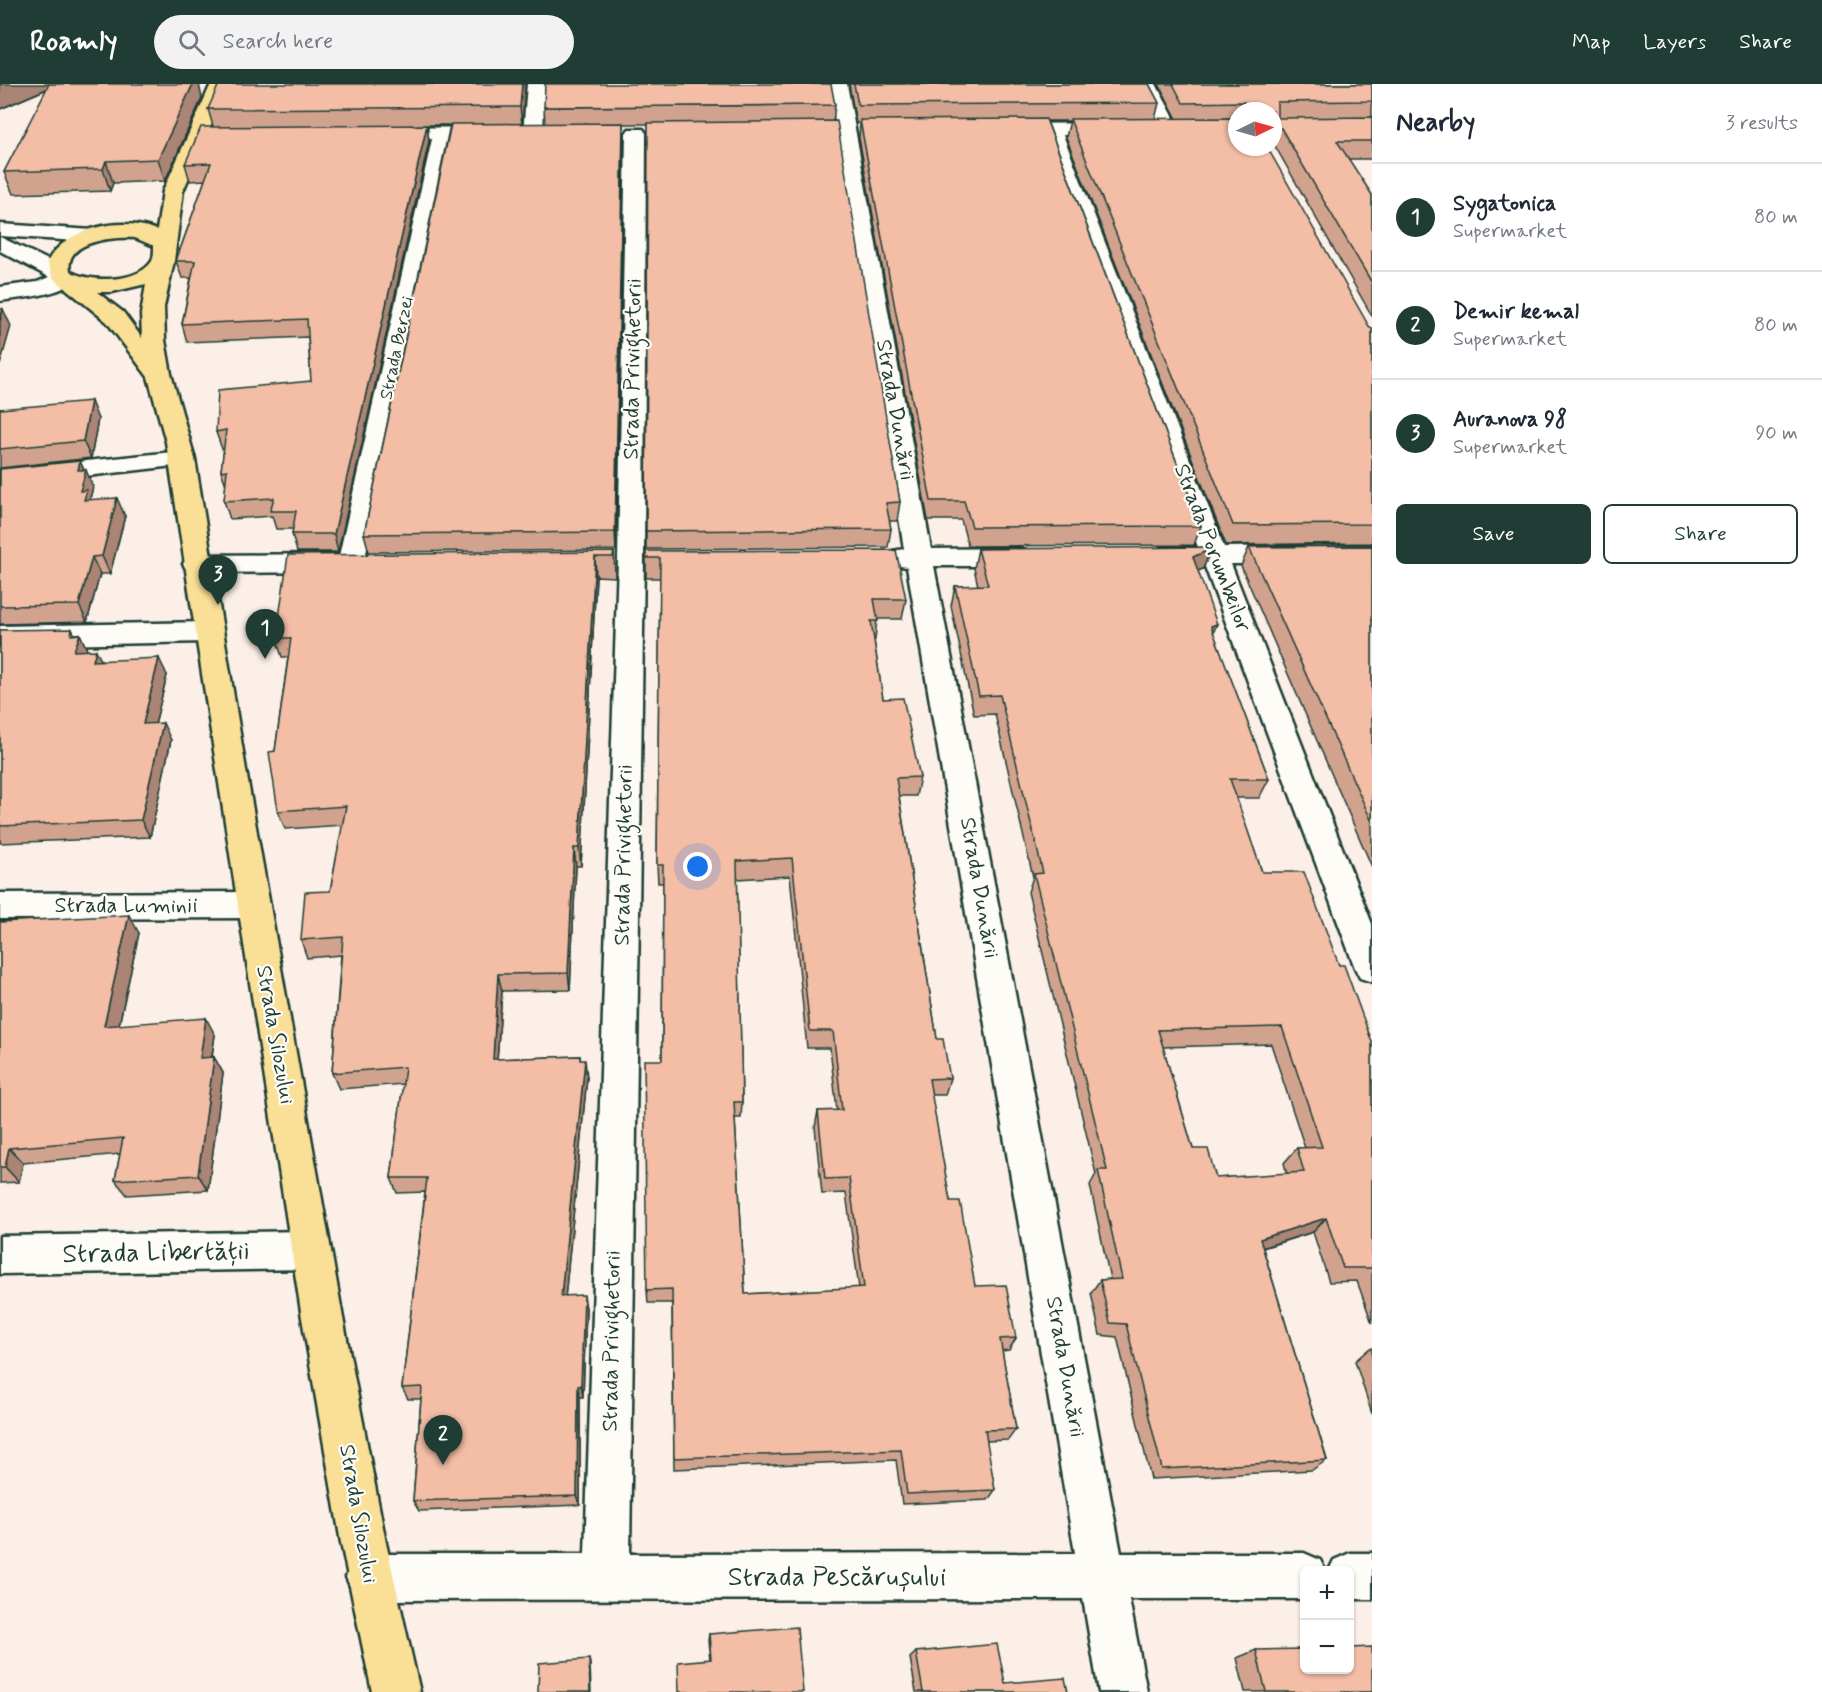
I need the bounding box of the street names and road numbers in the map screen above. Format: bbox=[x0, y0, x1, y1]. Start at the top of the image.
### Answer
street label: Strada Privighetorii bbox=[617, 278, 652, 460]
street label: Strada Berzei bbox=[374, 294, 420, 402]
street label: Strada Dunării bbox=[869, 337, 921, 483]
street label: Strada Porumbeilor bbox=[1167, 460, 1257, 637]
street label: Strada Privighetorii bbox=[608, 764, 643, 946]
street label: Strada Dunării bbox=[953, 815, 1005, 961]
street label: Strada Luminii bbox=[54, 892, 198, 920]
street label: Strada Silozului bbox=[249, 963, 301, 1107]
street label: Strada Libertății bbox=[62, 1234, 250, 1272]
street label: Strada Privighetorii bbox=[596, 1250, 631, 1432]
street label: Strada Dunării bbox=[1039, 1294, 1091, 1440]
street label: Strada Silozului bbox=[332, 1442, 384, 1586]
street label: Strada Pescărușului bbox=[728, 1560, 946, 1595]

